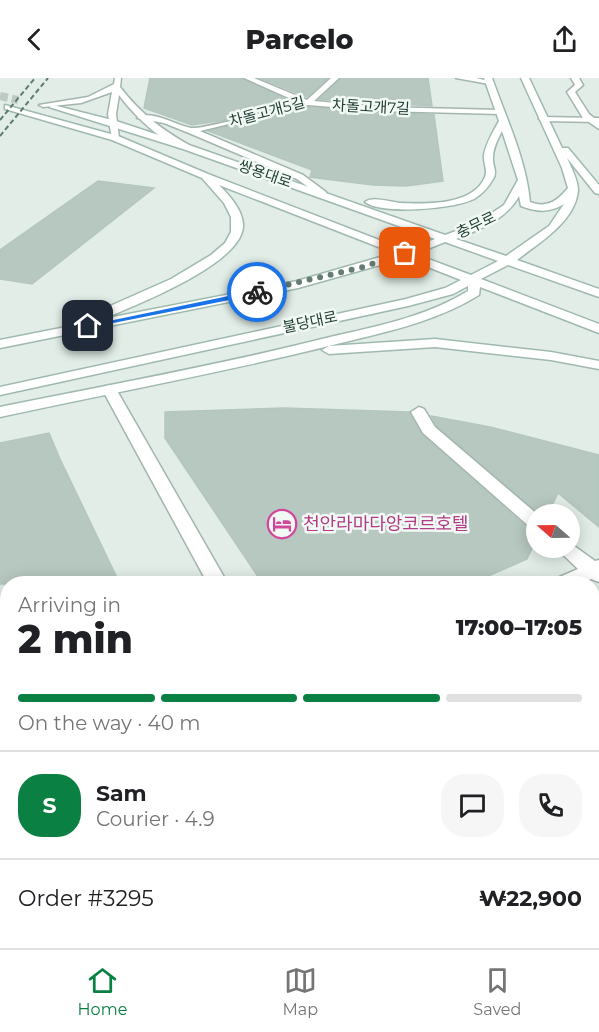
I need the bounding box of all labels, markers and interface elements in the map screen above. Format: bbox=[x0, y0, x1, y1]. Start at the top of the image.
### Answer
icon: back bbox=[18, 23, 51, 56]
text: Parcelo bbox=[245, 23, 354, 56]
icon: share bbox=[548, 23, 581, 56]
street label: 차돌고개5길 bbox=[227, 92, 307, 131]
street label: 차돌고개7길 bbox=[332, 95, 410, 118]
street label: 쌍용대로 bbox=[236, 156, 294, 191]
street label: 충무로 bbox=[453, 207, 499, 242]
pin bbox=[379, 227, 430, 278]
icon: bag bbox=[388, 236, 421, 269]
courier bbox=[227, 262, 287, 322]
icon: bike bbox=[241, 276, 274, 309]
pin bbox=[62, 300, 113, 351]
street label: 불당대로 bbox=[281, 306, 339, 337]
icon: home bbox=[71, 309, 104, 342]
north arrow bbox=[526, 504, 580, 558]
map controls bbox=[526, 504, 580, 558]
hotel icon: 천안라마다앙코르호텔 bbox=[266, 508, 298, 540]
place label: 천안라마다앙코르호텔 bbox=[303, 513, 469, 535]
text: Arriving in bbox=[18, 593, 121, 617]
text: 17:00–17:05 bbox=[456, 614, 582, 641]
text: 2 min bbox=[18, 615, 133, 663]
text: On the way · 40 m bbox=[18, 711, 200, 735]
button: chat bbox=[441, 774, 504, 837]
button: phone bbox=[519, 774, 582, 837]
text: Sam bbox=[96, 780, 147, 807]
text: S bbox=[42, 792, 57, 819]
text: Courier · 4.9 bbox=[96, 807, 215, 831]
text: Order #3295 bbox=[18, 885, 154, 912]
text: ₩22,900 bbox=[479, 885, 582, 912]
tab: Home bbox=[78, 964, 127, 1019]
tab: Map bbox=[283, 964, 318, 1019]
tab: Saved bbox=[473, 964, 521, 1019]

